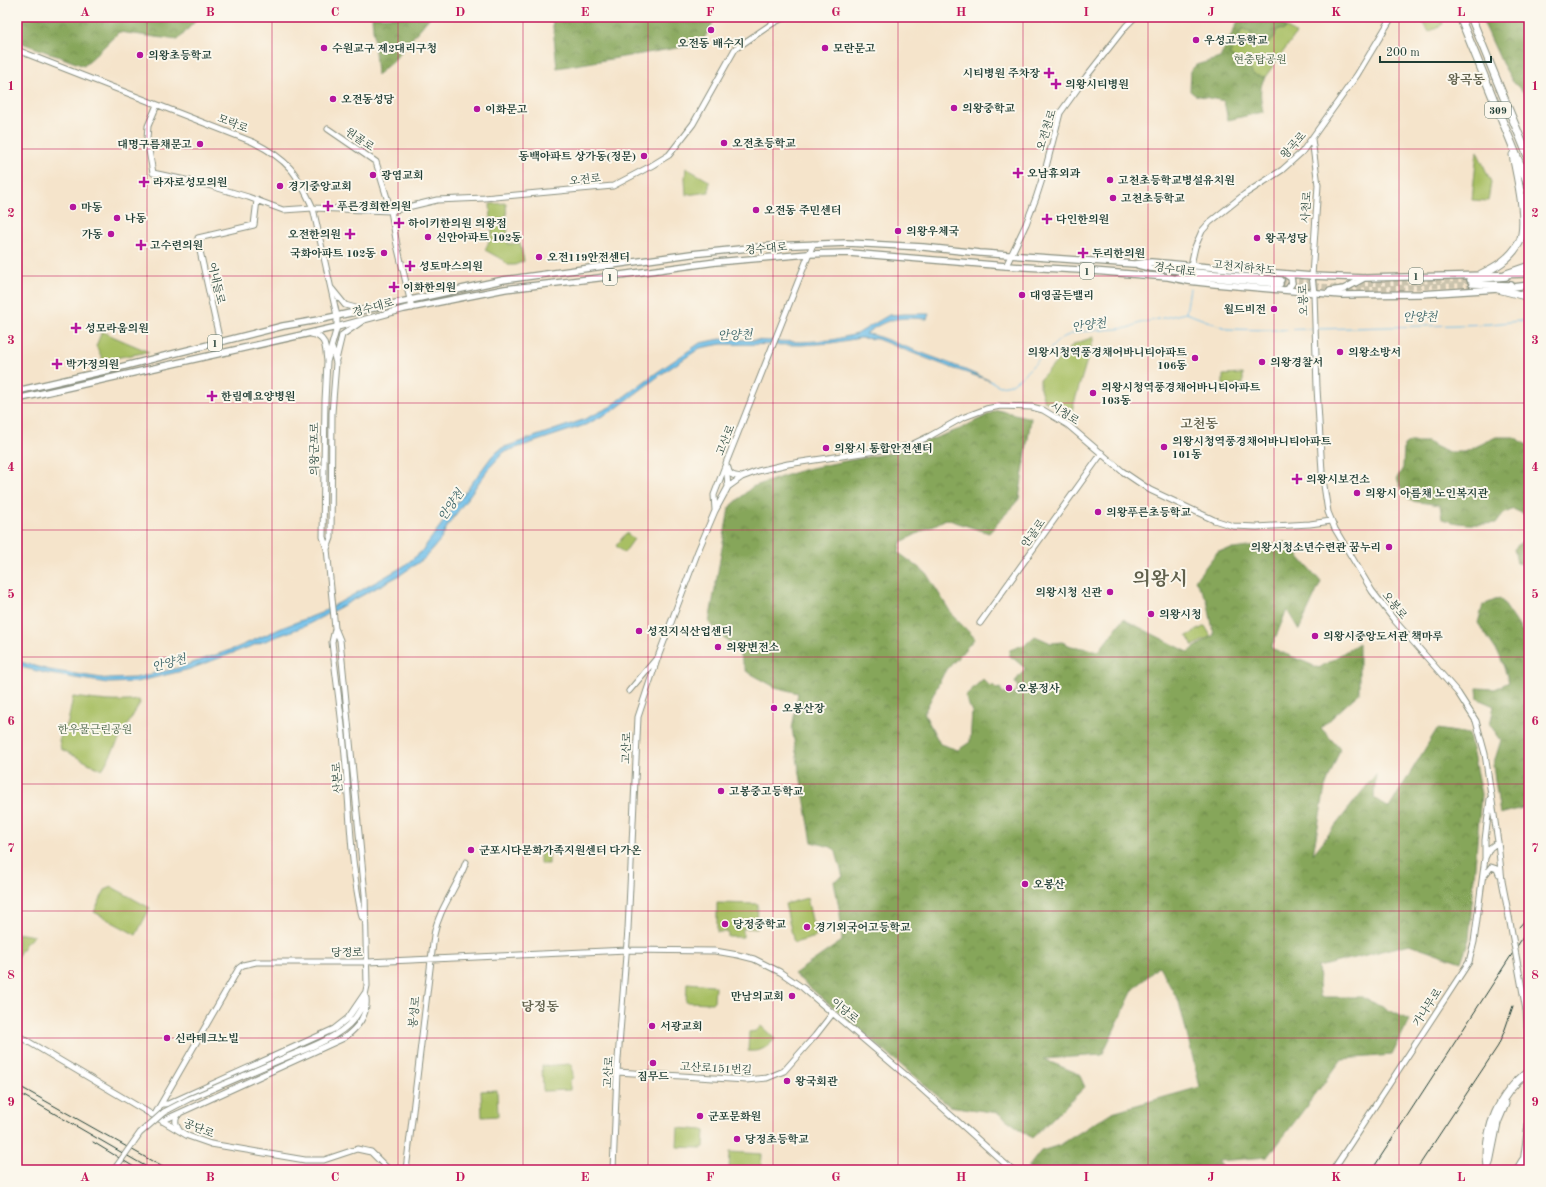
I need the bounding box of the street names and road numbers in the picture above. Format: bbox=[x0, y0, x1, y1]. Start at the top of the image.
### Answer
road number: 309 bbox=[1485, 102, 1511, 118]
street label: 오전천로 bbox=[1035, 108, 1059, 152]
street label: 모락로 bbox=[216, 113, 250, 135]
street label: 원골로 bbox=[343, 126, 376, 154]
street label: 왕곡로 bbox=[1279, 130, 1309, 162]
street label: 오전로 bbox=[569, 172, 602, 188]
street label: 사천로 bbox=[1300, 190, 1314, 223]
street label: 경수대로 bbox=[744, 241, 788, 257]
street label: 고천지하차도 bbox=[1212, 259, 1277, 277]
street label: 어내들로 bbox=[205, 261, 227, 306]
street label: 경수대로 bbox=[1153, 261, 1197, 279]
road number: 1 bbox=[1080, 263, 1094, 279]
road number: 1 bbox=[1409, 268, 1423, 284]
road number: 1 bbox=[603, 269, 617, 285]
street label: 오봉로 bbox=[1296, 283, 1311, 316]
street label: 경수대로 bbox=[351, 297, 396, 319]
road number: 1 bbox=[208, 335, 222, 351]
street label: 시청로 bbox=[1048, 400, 1081, 428]
street label: 의왕군포로 bbox=[309, 422, 321, 476]
street label: 고산로 bbox=[714, 423, 738, 457]
street label: 안골로 bbox=[1020, 517, 1048, 550]
street label: 오봉로 bbox=[1380, 589, 1410, 622]
street label: 고산로 bbox=[620, 732, 634, 764]
street label: 산본로 bbox=[330, 761, 345, 794]
street label: 당정로 bbox=[331, 947, 363, 959]
street label: 가나무로 bbox=[1411, 986, 1445, 1029]
street label: 봉성로 bbox=[406, 995, 423, 1029]
street label: 이당로 bbox=[828, 996, 861, 1026]
street label: 고산로 bbox=[602, 1055, 616, 1088]
street label: 고산로151번길 bbox=[680, 1061, 752, 1077]
street label: 공단로 bbox=[182, 1117, 216, 1141]

